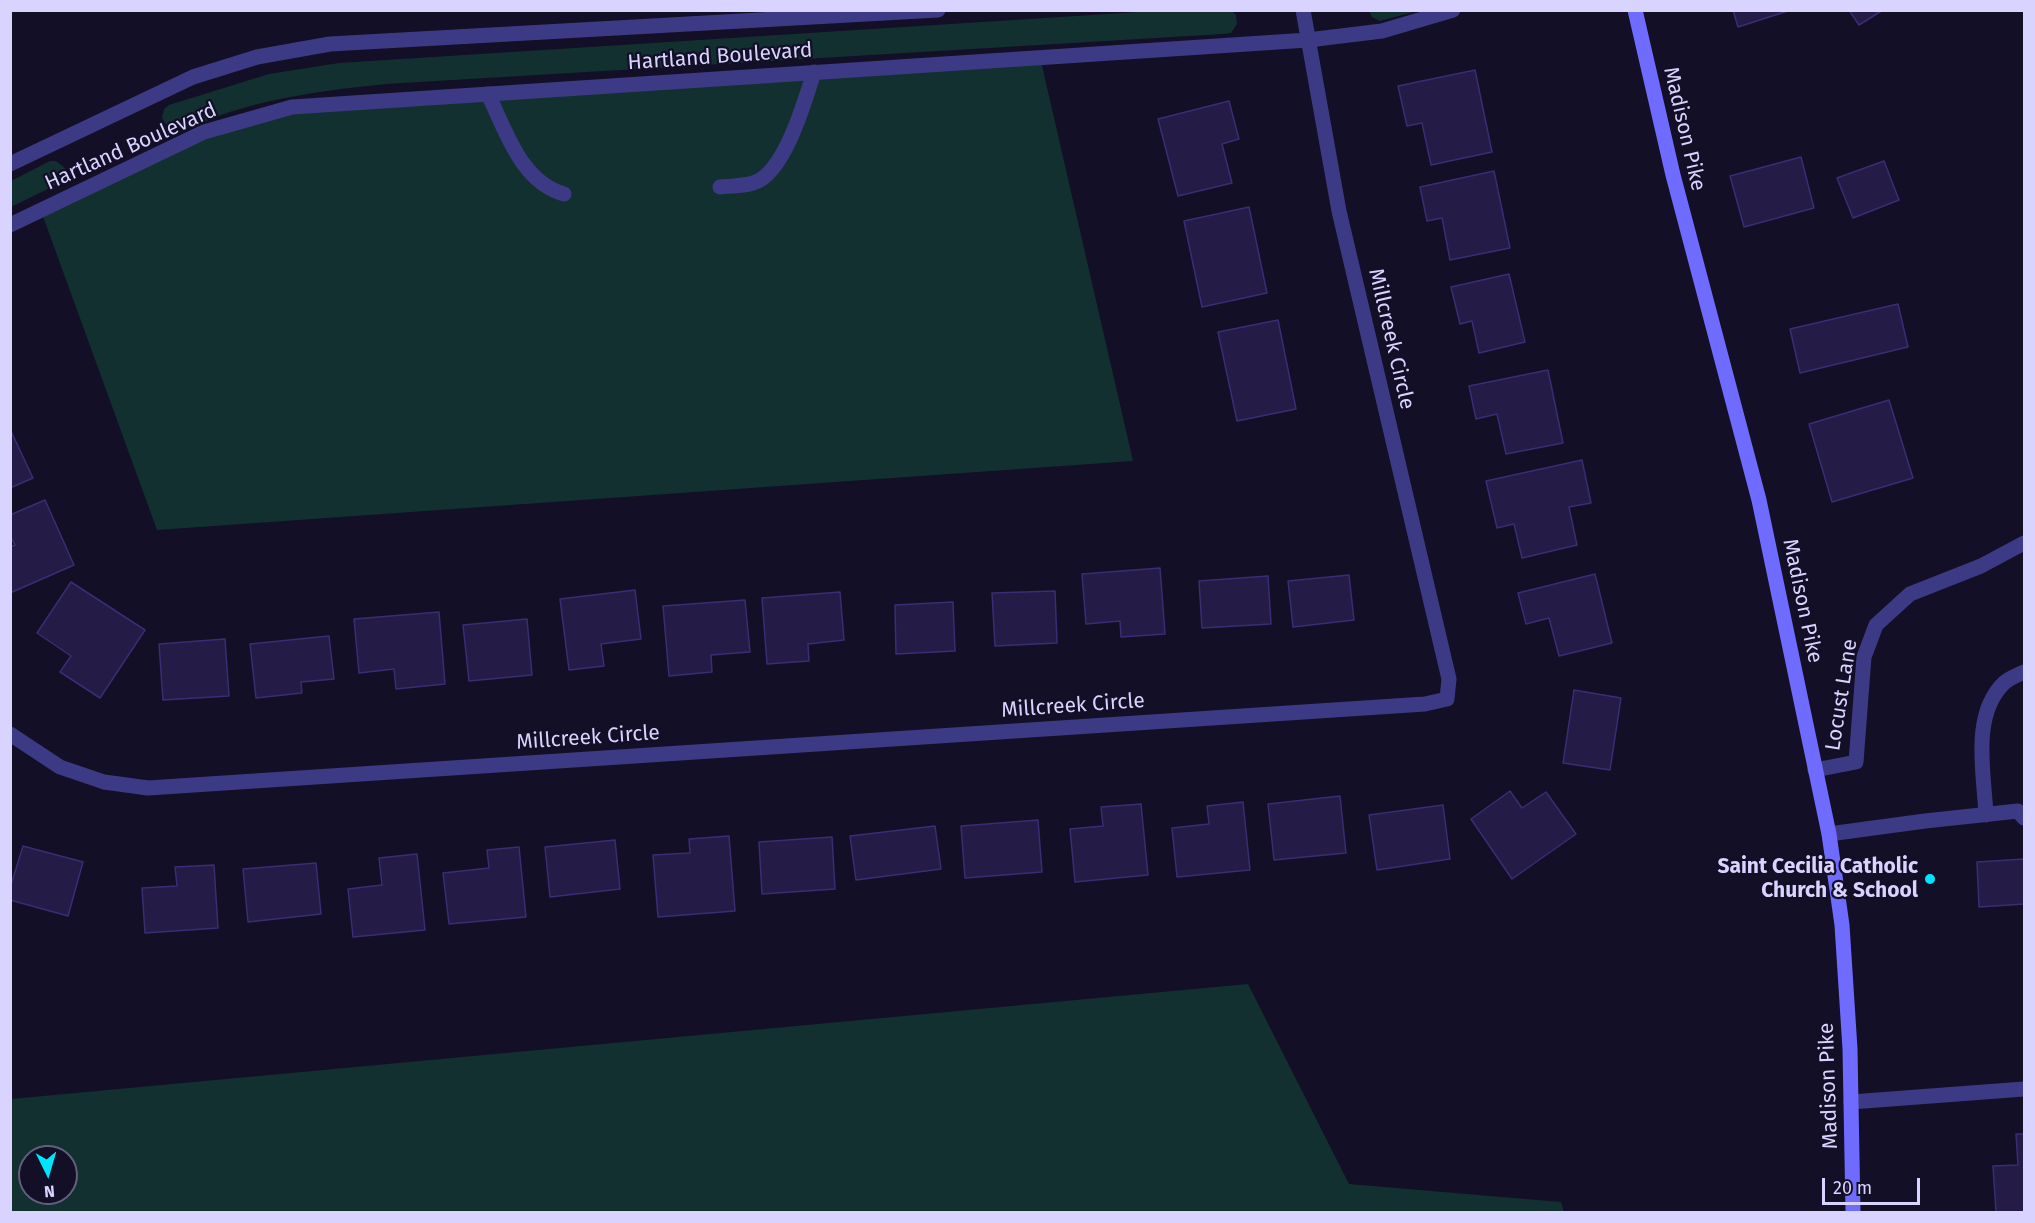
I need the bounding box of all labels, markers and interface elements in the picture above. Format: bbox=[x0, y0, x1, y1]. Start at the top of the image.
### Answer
street label: Hartland Boulevard bbox=[627, 38, 813, 76]
street label: Madison Pike bbox=[1658, 65, 1710, 193]
street label: Hartland Boulevard bbox=[41, 98, 221, 196]
street label: Millcreek Circle bbox=[1363, 266, 1419, 412]
street label: Madison Pike bbox=[1777, 537, 1827, 665]
street label: Locust Lane bbox=[1821, 637, 1863, 753]
street label: Millcreek Circle bbox=[1000, 688, 1146, 724]
street label: Millcreek Circle bbox=[515, 720, 661, 756]
place label: Saint Cecilia Catholic Church & School bbox=[1717, 854, 1918, 904]
marker: Saint Cecilia Catholic Church & School bbox=[1923, 872, 1937, 886]
street label: Madison Pike bbox=[1814, 1022, 1844, 1150]
north arrow bbox=[18, 1145, 78, 1205]
scale bar bbox=[1825, 1166, 1922, 1204]
text: 20 m bbox=[1833, 1177, 1872, 1199]
text: N bbox=[43, 1182, 56, 1201]

